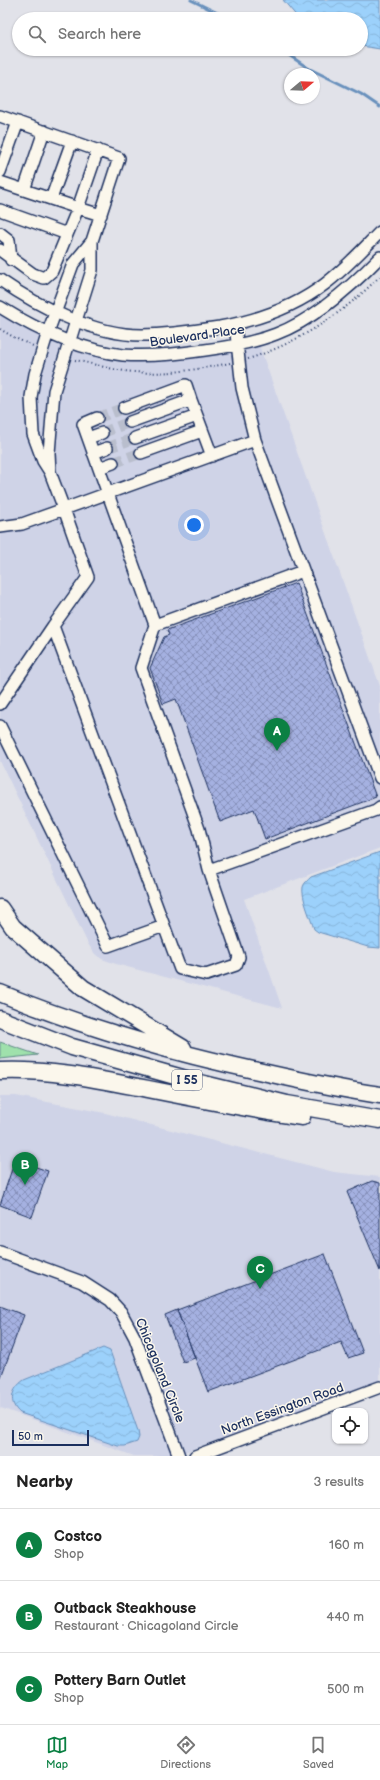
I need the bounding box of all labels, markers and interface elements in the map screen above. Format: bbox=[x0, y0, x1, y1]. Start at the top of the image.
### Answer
search box bbox=[12, 12, 368, 56]
icon: search bbox=[26, 23, 48, 45]
text: Search here bbox=[58, 25, 141, 44]
north arrow bbox=[284, 68, 320, 104]
street label: Boulevard Place bbox=[149, 321, 246, 351]
your location bbox=[184, 515, 204, 535]
pin: A bbox=[264, 718, 290, 751]
road number: I 55 bbox=[172, 1070, 202, 1090]
pin: B bbox=[12, 1152, 38, 1185]
pin: C bbox=[247, 1256, 273, 1289]
street label: Chicagoland Circle bbox=[132, 1316, 188, 1425]
street label: North Essington Road bbox=[219, 1379, 346, 1439]
map controls bbox=[332, 1408, 368, 1444]
button: locate bbox=[332, 1408, 368, 1444]
scale bar bbox=[12, 1428, 89, 1447]
text: 50 m bbox=[18, 1430, 43, 1443]
text: Nearby bbox=[16, 1472, 73, 1492]
text: 3 results bbox=[313, 1474, 364, 1490]
text: Costco bbox=[54, 1527, 102, 1546]
text: A bbox=[25, 1537, 33, 1553]
text: 160 m bbox=[329, 1537, 364, 1553]
text: Shop bbox=[54, 1546, 84, 1562]
text: Outback Steakhouse bbox=[54, 1599, 196, 1618]
text: B bbox=[24, 1609, 34, 1625]
text: 440 m bbox=[326, 1609, 364, 1625]
text: Restaurant · Chicagoland Circle bbox=[54, 1618, 238, 1634]
text: Pottery Barn Outlet bbox=[54, 1671, 186, 1690]
text: C bbox=[24, 1681, 34, 1697]
text: 500 m bbox=[327, 1681, 364, 1697]
text: Shop bbox=[54, 1690, 84, 1706]
tab: Map bbox=[46, 1734, 68, 1771]
tab: Directions bbox=[160, 1734, 211, 1771]
tab: Saved bbox=[303, 1734, 334, 1771]

